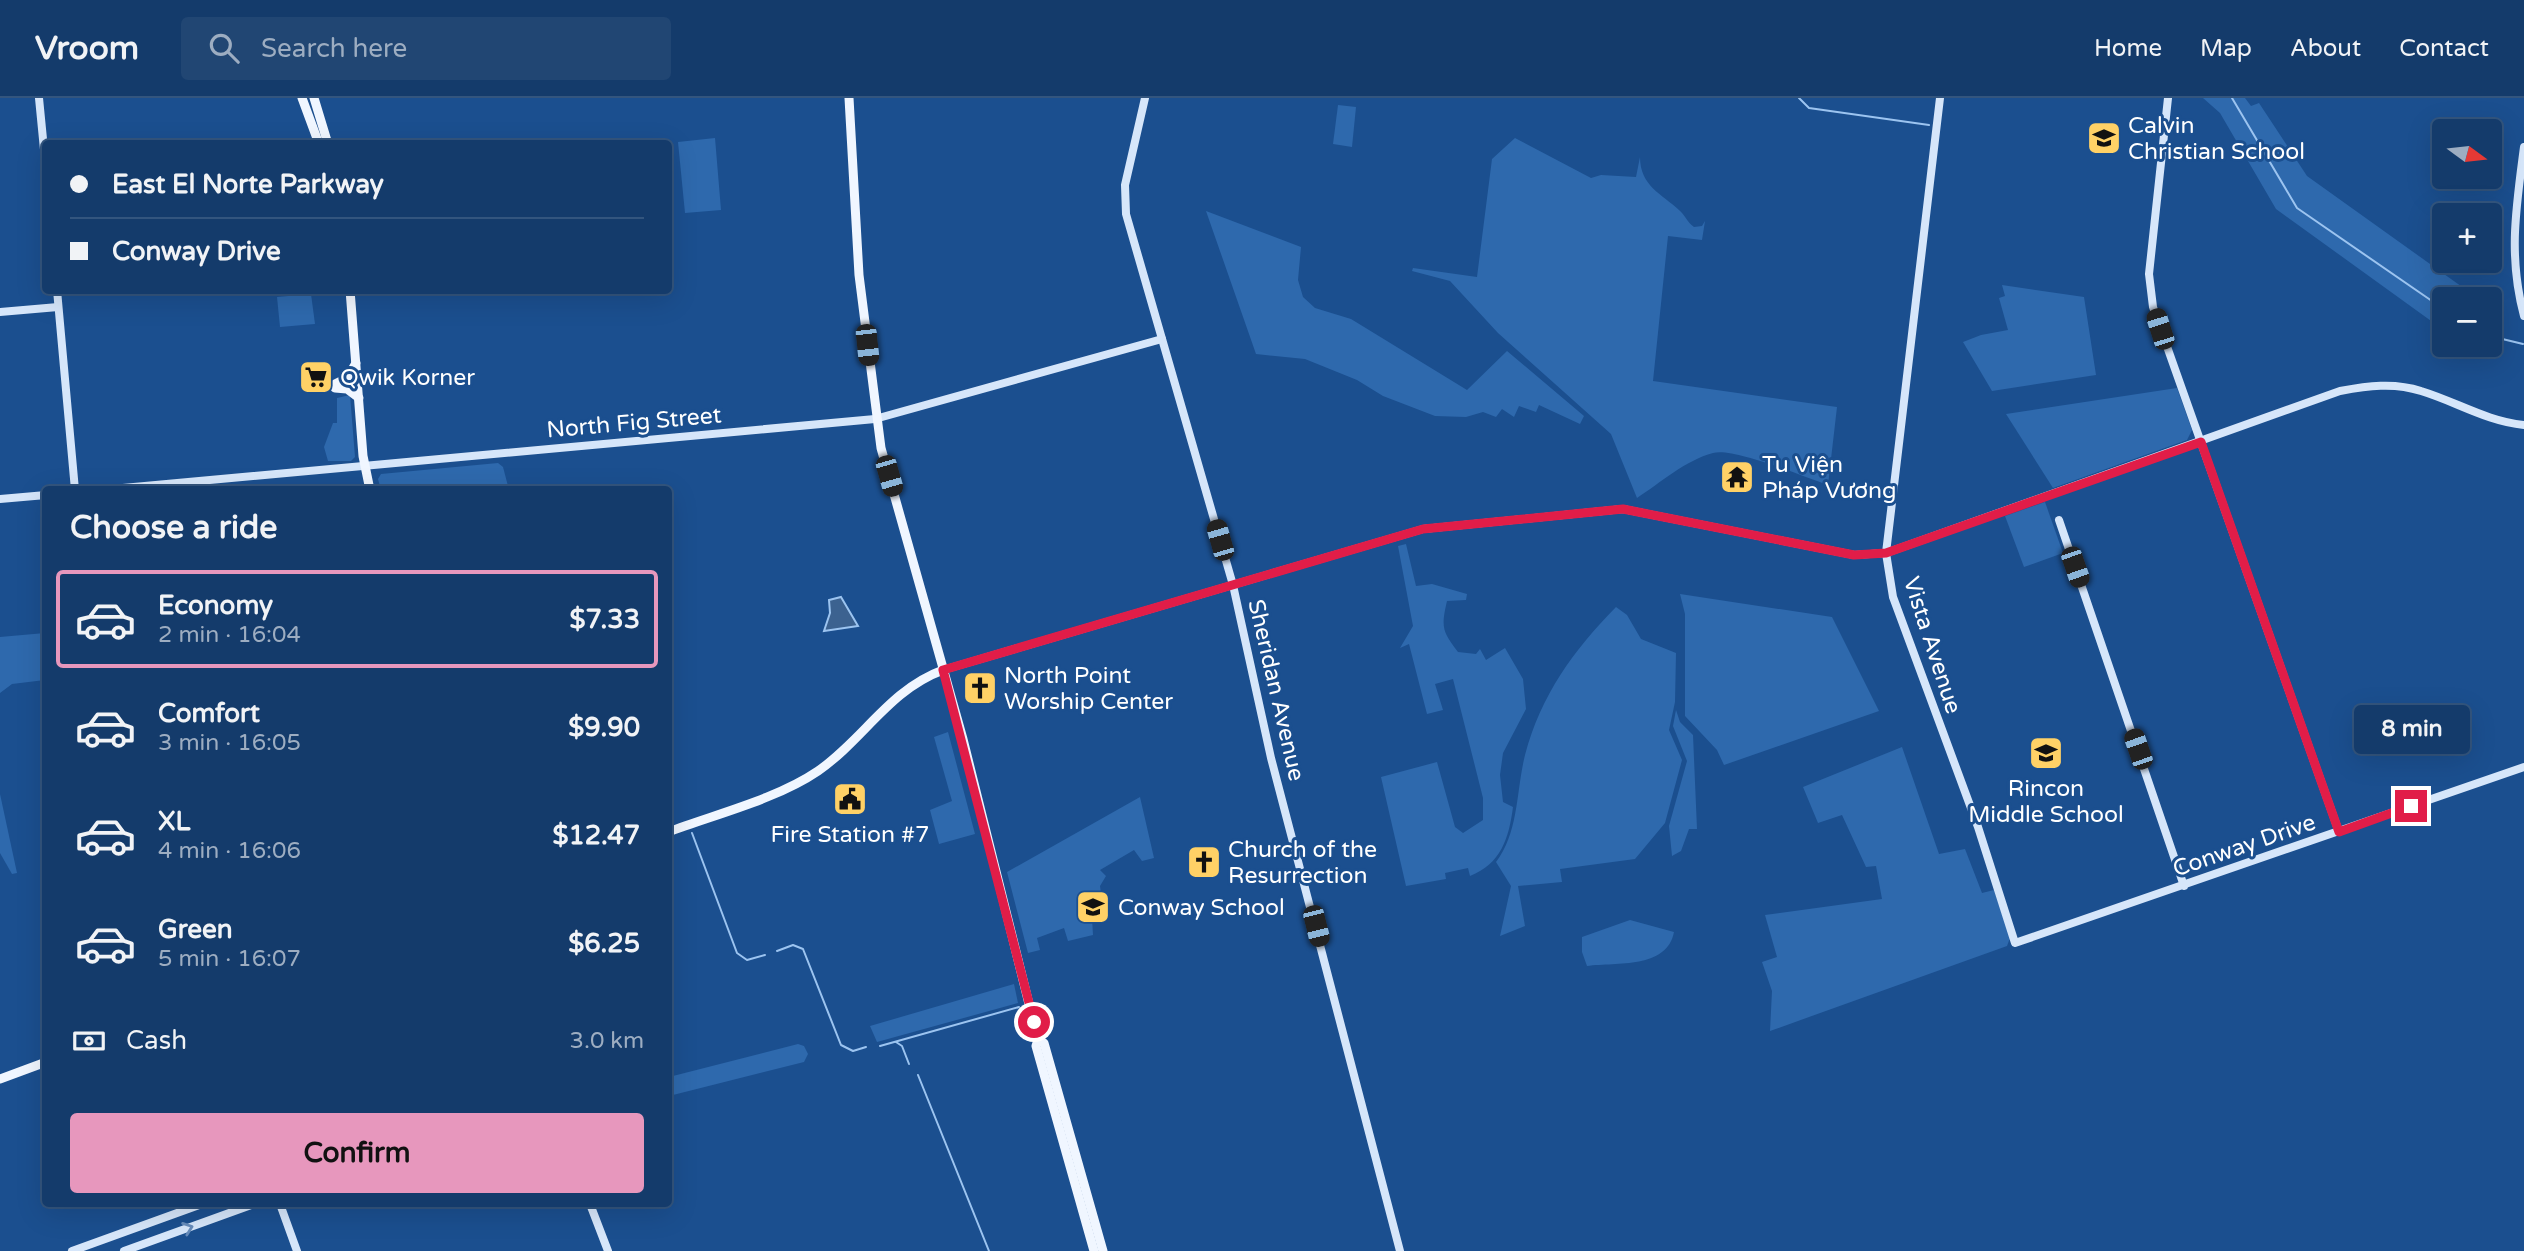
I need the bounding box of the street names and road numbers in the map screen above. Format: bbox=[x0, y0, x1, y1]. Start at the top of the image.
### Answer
street label: North Fig Street bbox=[545, 401, 723, 445]
street label: Vista Avenue bbox=[1897, 573, 1967, 717]
street label: Sheridan Avenue bbox=[1242, 597, 1311, 784]
street label: Conway Drive bbox=[2169, 808, 2319, 883]

